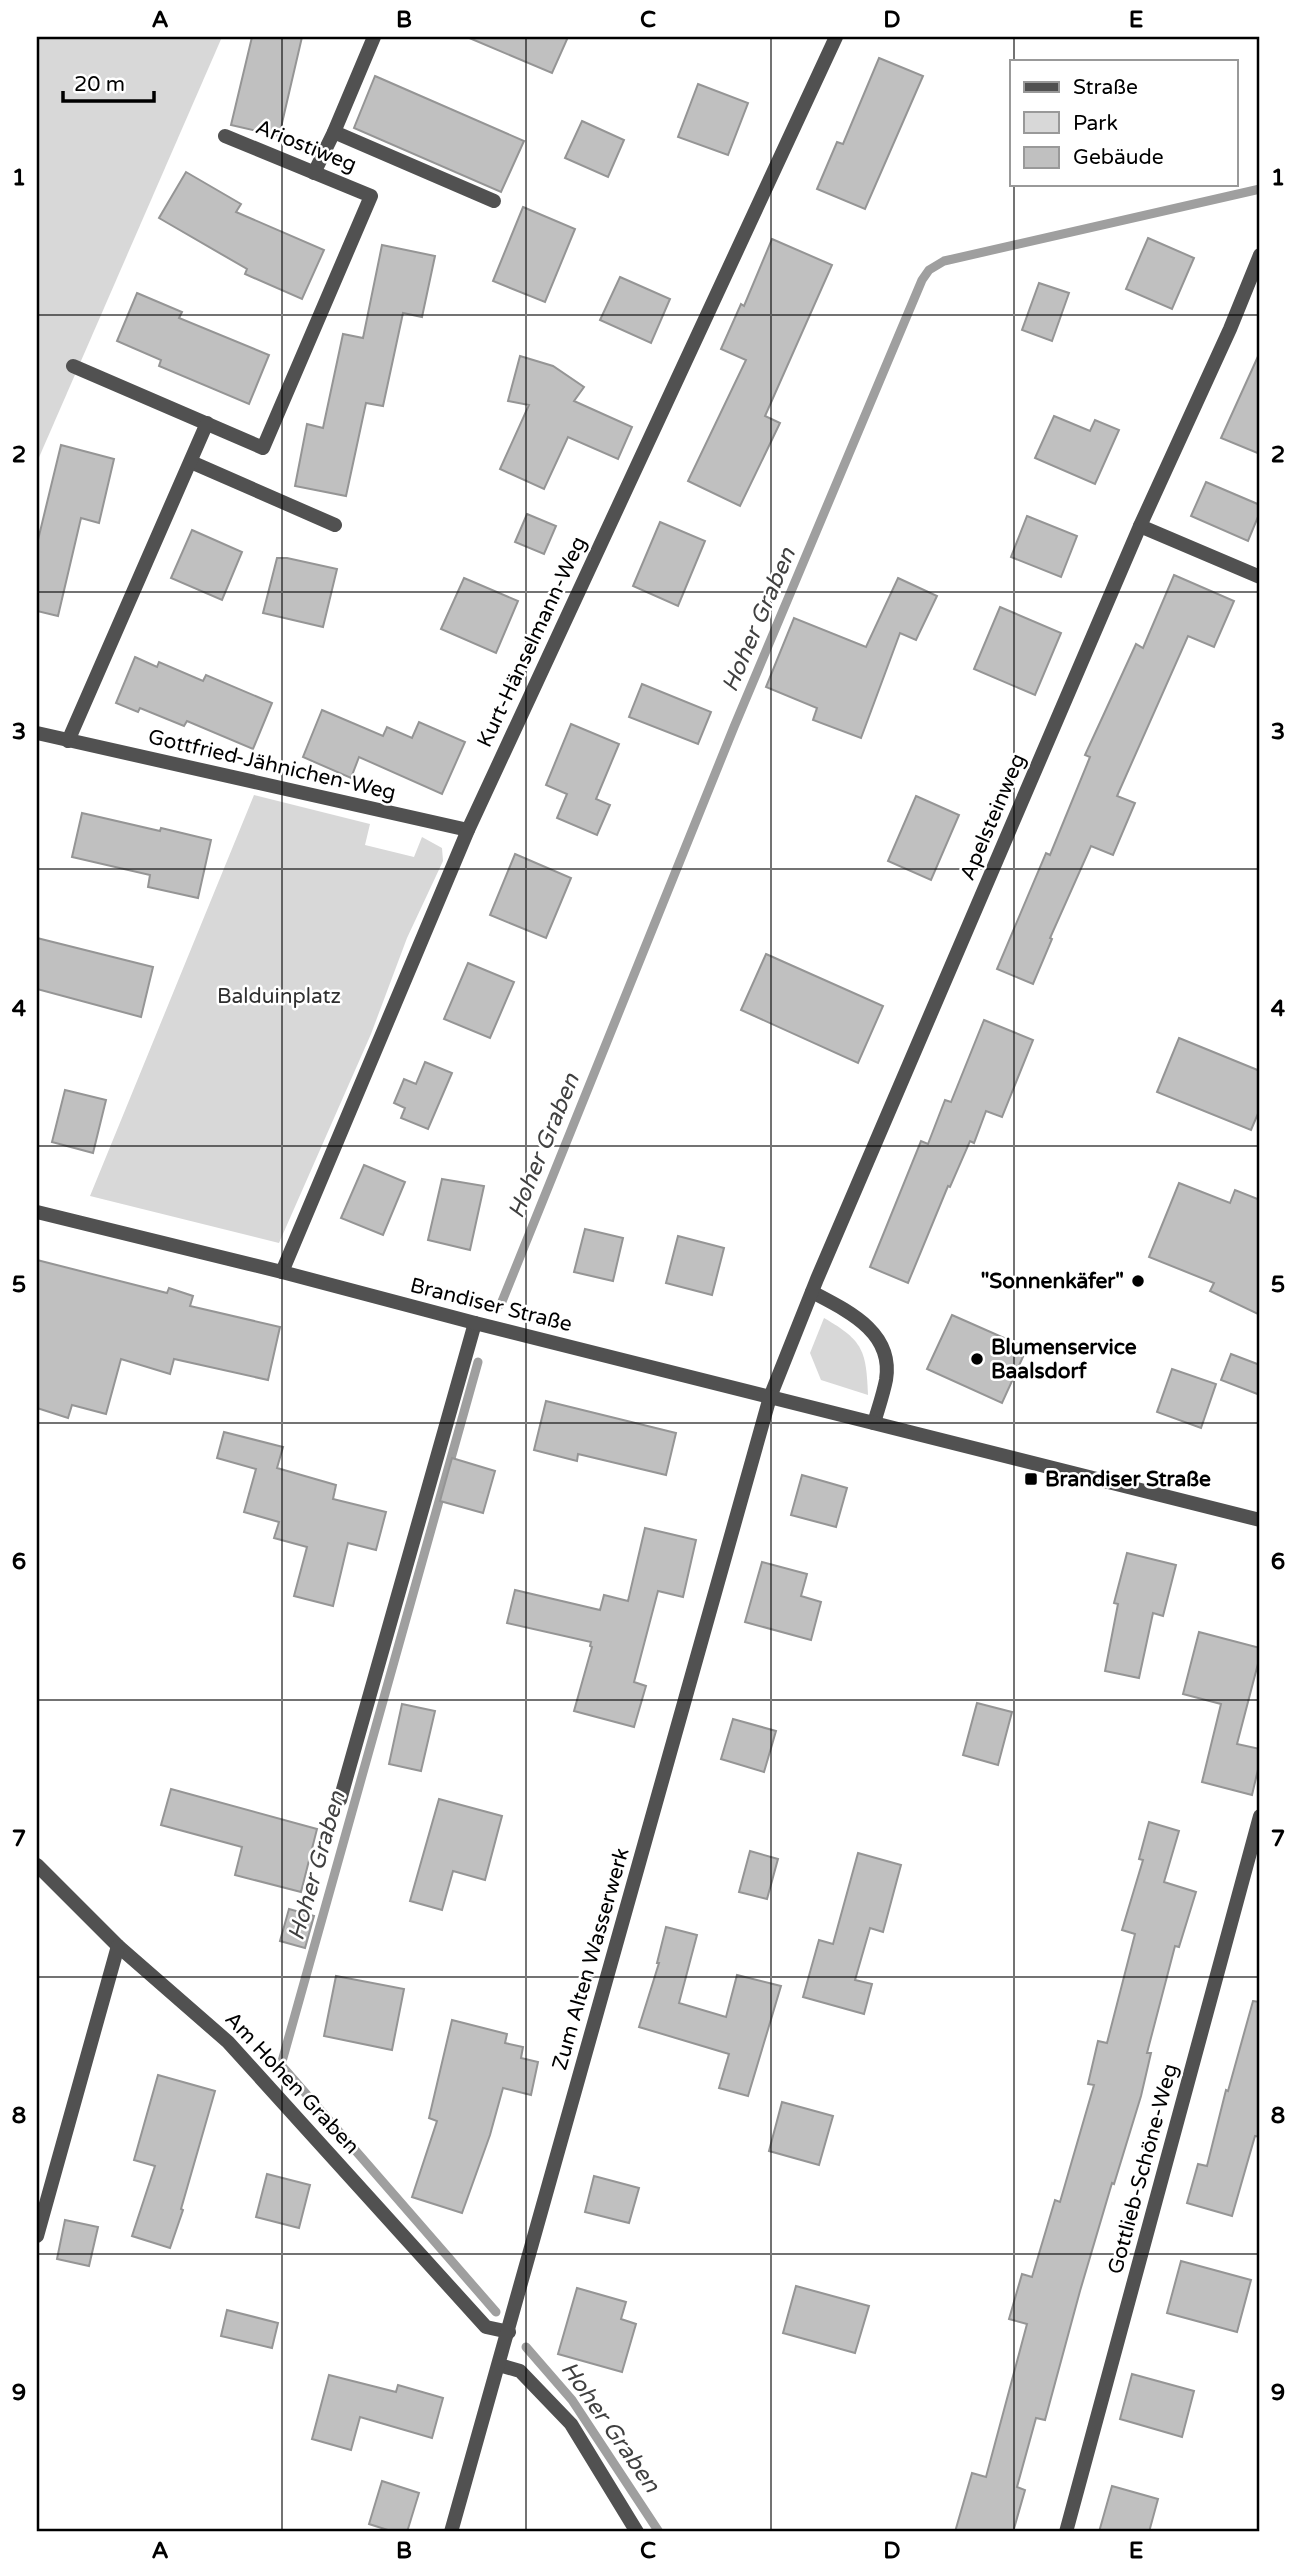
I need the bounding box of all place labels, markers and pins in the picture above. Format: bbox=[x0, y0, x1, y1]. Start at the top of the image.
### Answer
place label: "Sonnenkäfer" bbox=[981, 1269, 1124, 1294]
marker: "Sonnenkäfer" bbox=[1130, 1273, 1146, 1289]
place label: Blumenservice Baalsdorf bbox=[991, 1335, 1137, 1384]
marker: Blumenservice Baalsdorf bbox=[969, 1351, 985, 1367]
place label: Brandiser Straße bbox=[1045, 1467, 1211, 1492]
marker: Brandiser Straße bbox=[1023, 1471, 1039, 1487]

